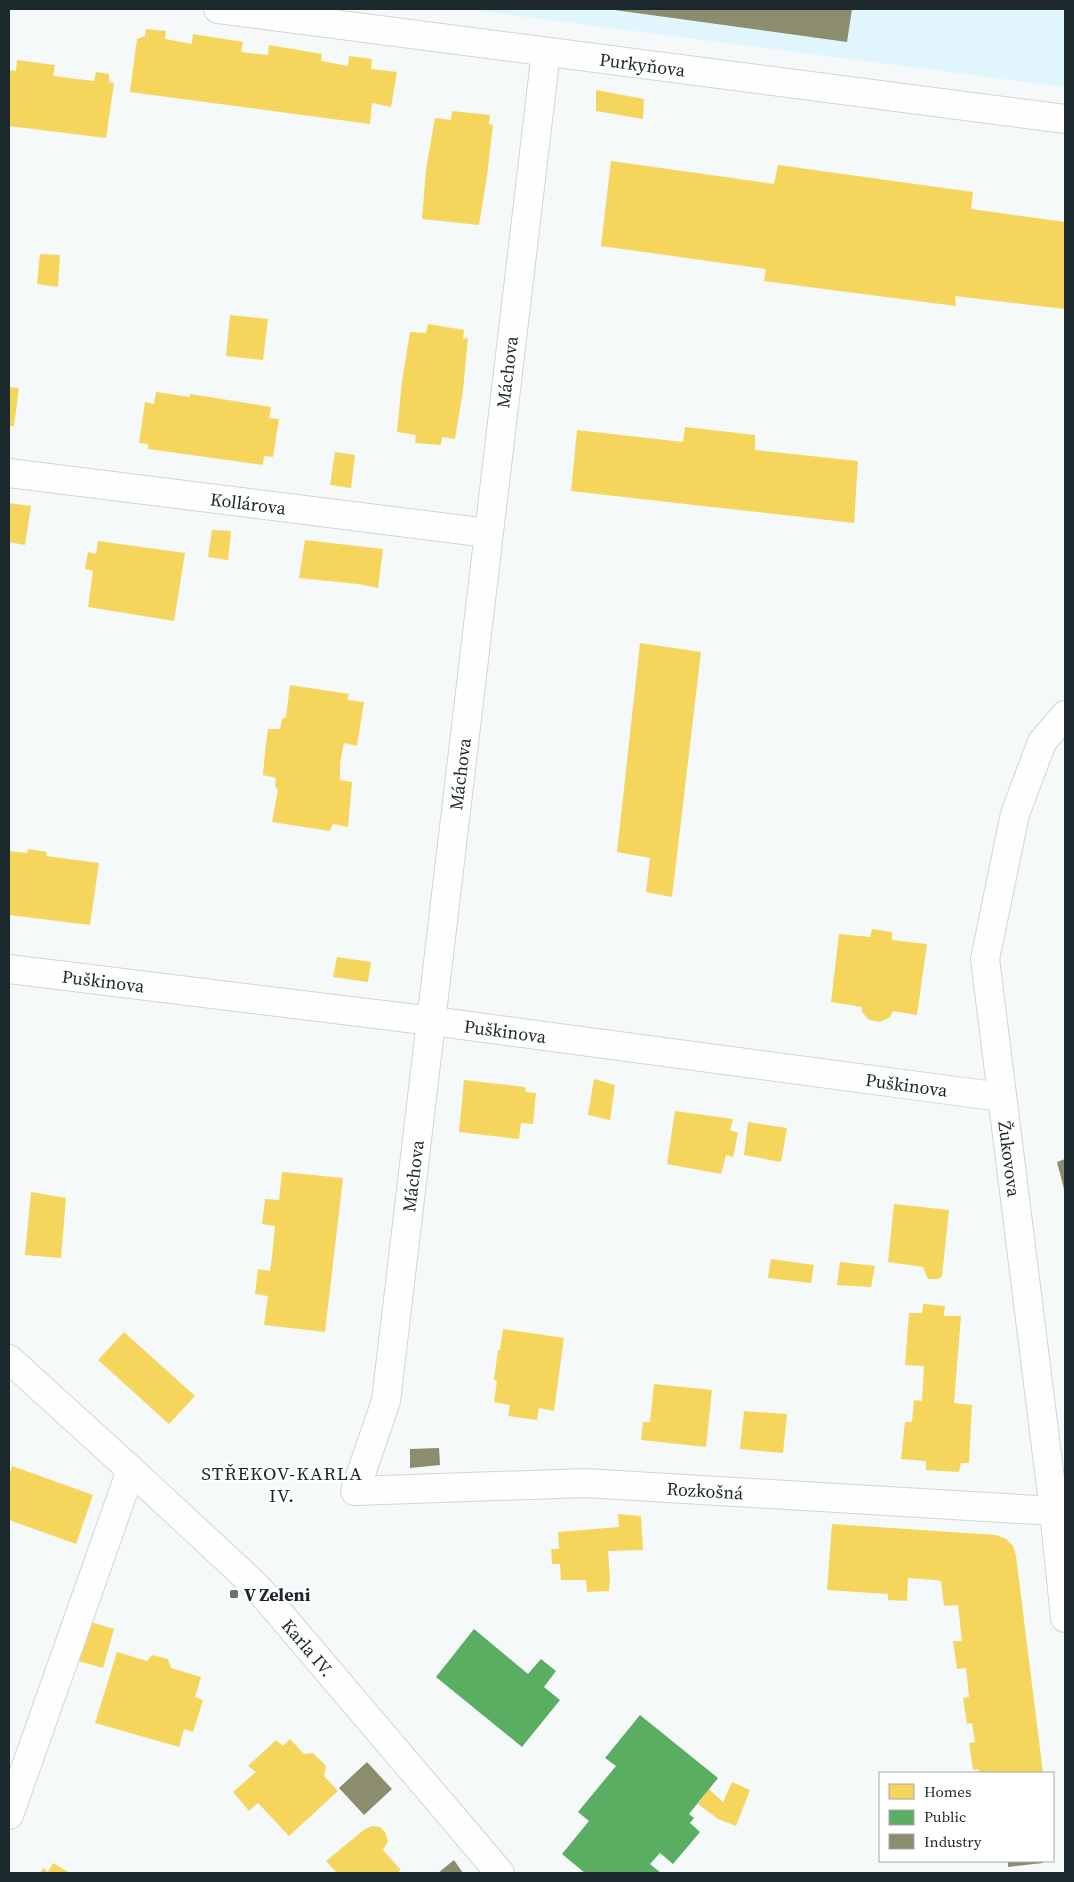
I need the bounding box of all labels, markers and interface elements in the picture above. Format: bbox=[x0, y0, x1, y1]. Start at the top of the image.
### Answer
street label: Purkyňova bbox=[598, 46, 688, 82]
street label: Máchova bbox=[490, 334, 524, 409]
street label: Kollárova bbox=[209, 486, 288, 520]
street label: Máchova bbox=[443, 736, 477, 811]
street label: Puškinova bbox=[61, 963, 147, 998]
street label: Puškinova bbox=[462, 1013, 549, 1049]
street label: Puškinova bbox=[864, 1067, 950, 1102]
street label: Žukovova bbox=[993, 1120, 1027, 1199]
street label: Máchova bbox=[396, 1138, 430, 1213]
district label: STŘEKOV-KARLA IV. bbox=[201, 1460, 363, 1508]
street label: Rozkošná bbox=[666, 1475, 745, 1505]
place label: V Zeleni bbox=[244, 1582, 311, 1607]
marker: V Zeleni bbox=[228, 1588, 240, 1600]
street label: Karla IV. bbox=[276, 1613, 340, 1682]
legend bbox=[879, 1772, 1054, 1862]
text: Homes bbox=[924, 1781, 971, 1802]
text: Public bbox=[924, 1806, 966, 1827]
text: Industry bbox=[924, 1831, 982, 1852]

